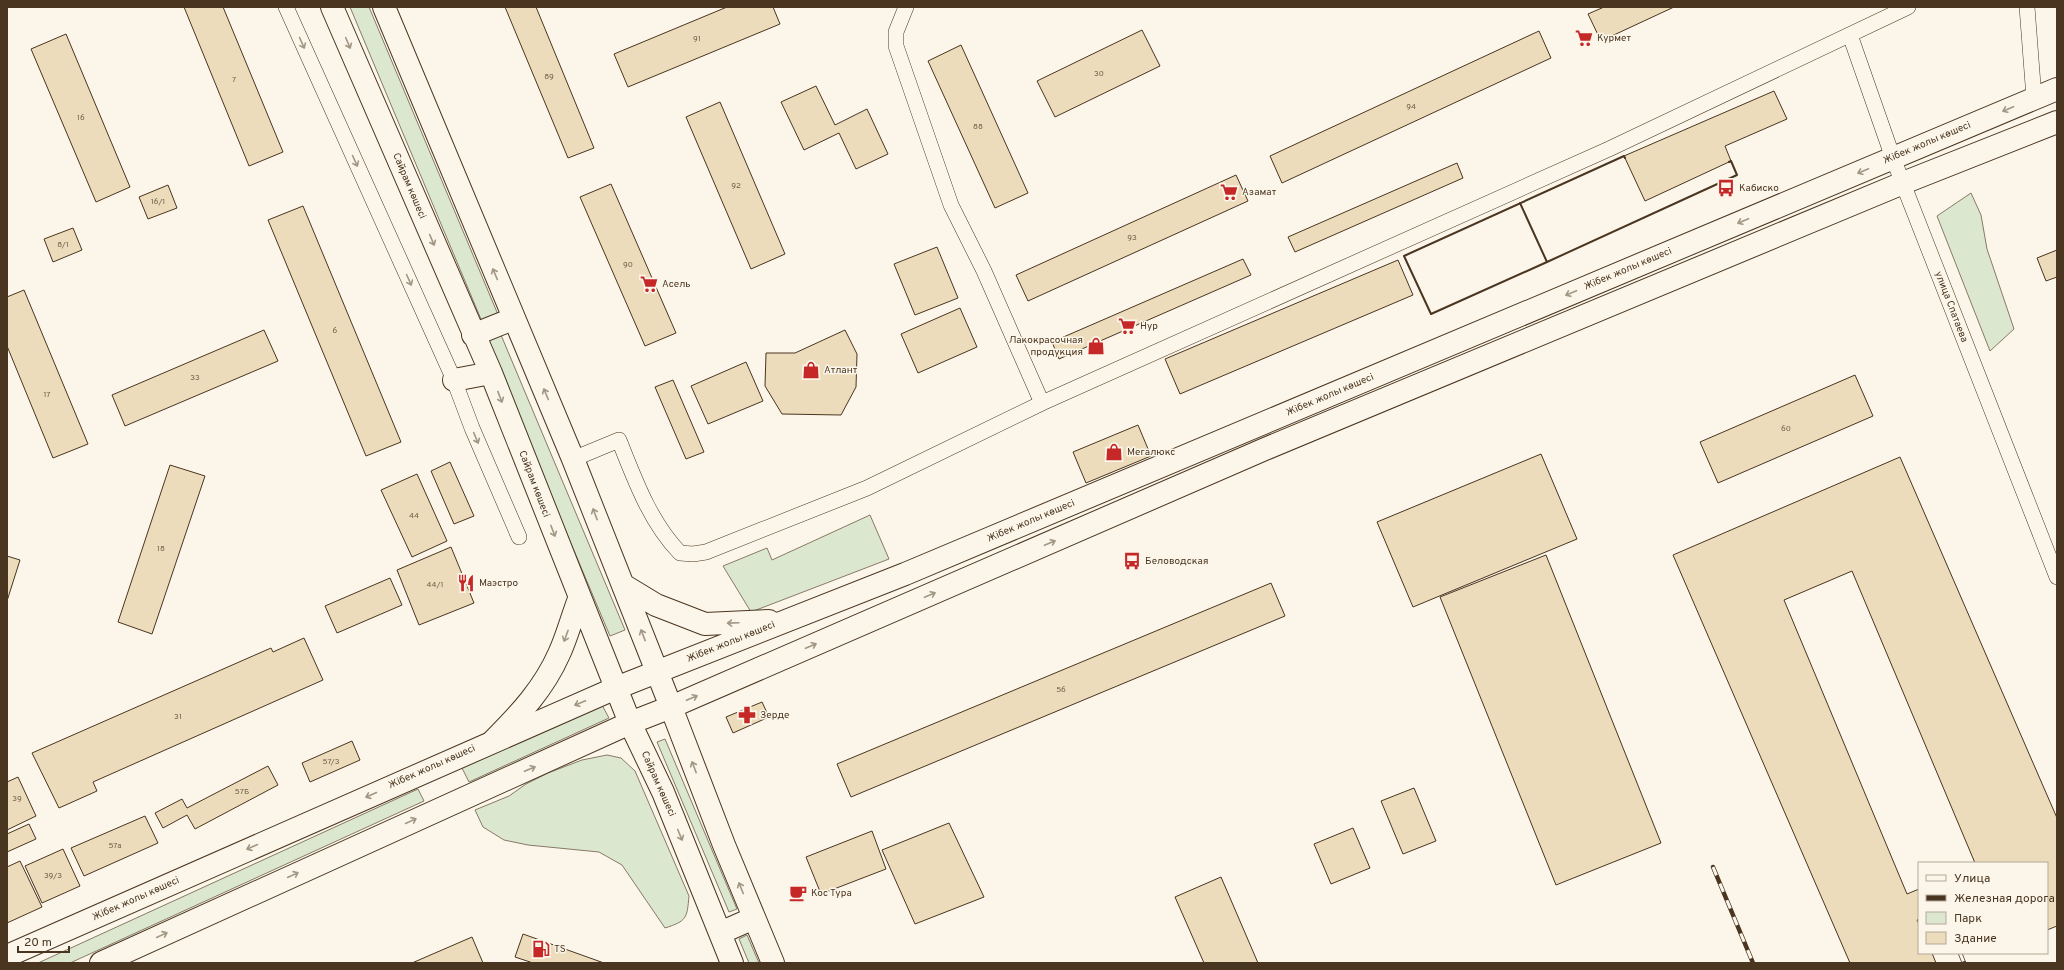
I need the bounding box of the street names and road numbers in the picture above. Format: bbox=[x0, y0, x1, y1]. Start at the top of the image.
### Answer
street label: Жібек жолы көшесі bbox=[1881, 119, 1973, 167]
street label: Сайрам көшесі bbox=[389, 151, 429, 221]
street label: Жібек жолы көшесі bbox=[1582, 245, 1674, 293]
street label: улица Спатаева bbox=[1931, 270, 1971, 344]
street label: Жібек жолы көшесі bbox=[1284, 371, 1376, 419]
street label: Сайрам көшесі bbox=[515, 449, 553, 519]
street label: Жібек жолы көшесі bbox=[985, 497, 1077, 545]
street label: Жібек жолы көшесі bbox=[685, 618, 777, 666]
street label: Жібек жолы көшесі bbox=[386, 742, 478, 792]
street label: Сайрам көшесі bbox=[638, 749, 678, 819]
street label: Жібек жолы көшесі bbox=[90, 874, 182, 924]

